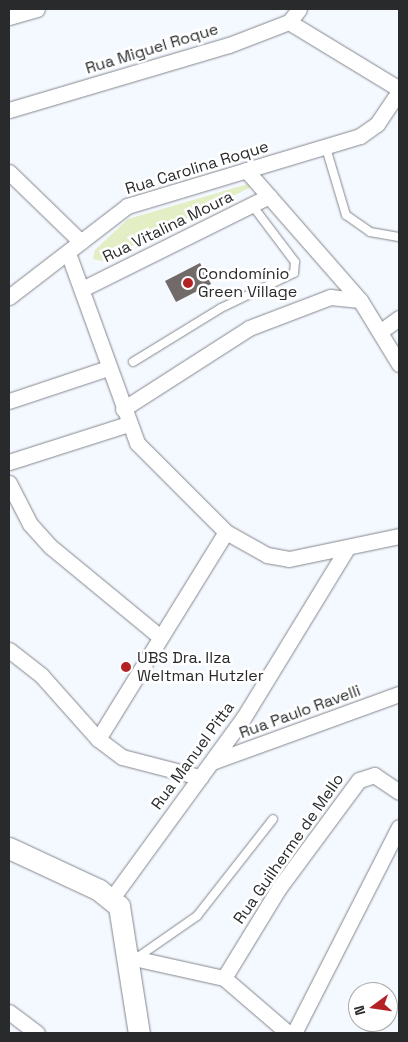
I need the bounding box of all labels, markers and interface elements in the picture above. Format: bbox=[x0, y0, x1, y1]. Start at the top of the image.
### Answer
street label: Rua Miguel Roque bbox=[83, 20, 221, 78]
street label: Rua Carolina Roque bbox=[123, 137, 271, 199]
street label: Rua Vitalina Moura bbox=[100, 187, 236, 267]
place label: Condomínio Green Village bbox=[198, 264, 298, 302]
marker: Condomínio Green Village bbox=[182, 277, 194, 289]
place label: UBS Dra. Ilza Weltman Hutzler bbox=[137, 648, 264, 686]
marker: UBS Dra. Ilza Weltman Hutzler bbox=[119, 660, 133, 674]
street label: Rua Paulo Ravelli bbox=[237, 681, 363, 743]
street label: Rua Manuel Pitta bbox=[147, 698, 239, 814]
street label: Rua Guilherme de Mello bbox=[230, 770, 348, 928]
north arrow bbox=[348, 982, 398, 1032]
text: N bbox=[350, 1004, 369, 1017]

